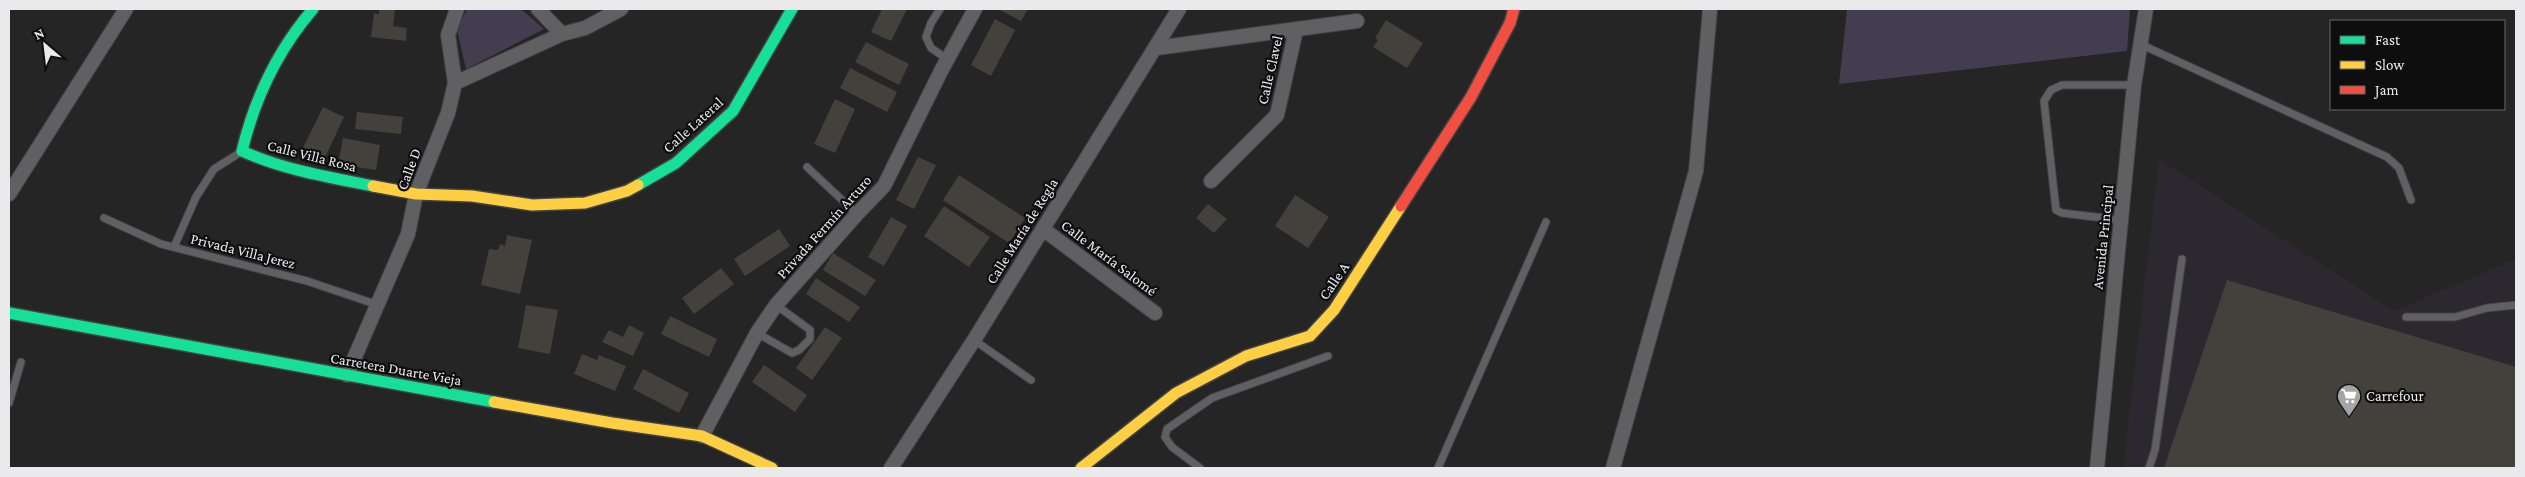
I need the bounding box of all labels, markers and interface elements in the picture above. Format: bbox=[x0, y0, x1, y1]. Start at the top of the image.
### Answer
north arrow bbox=[20, 20, 70, 70]
legend bbox=[2330, 20, 2505, 110]
text: N bbox=[31, 24, 47, 43]
text: Fast bbox=[2375, 32, 2401, 48]
street label: Calle Clavel bbox=[1254, 34, 1286, 106]
text: Slow bbox=[2375, 57, 2405, 73]
text: Jam bbox=[2373, 82, 2398, 99]
street label: Calle Lateral bbox=[660, 94, 726, 156]
street label: Calle Villa Rosa bbox=[266, 137, 358, 175]
street label: Calle D bbox=[394, 146, 424, 192]
street label: Privada Fermín Arturo bbox=[773, 172, 875, 282]
street label: Calle María de Regla bbox=[983, 175, 1062, 287]
street label: Avenida Principal bbox=[2090, 184, 2117, 290]
street label: Calle María Salomé bbox=[1058, 217, 1160, 299]
street label: Privada Villa Jerez bbox=[189, 230, 297, 273]
street label: Calle A bbox=[1316, 259, 1353, 303]
street label: Carretera Duarte Vieja bbox=[329, 350, 463, 389]
supermarket icon: Carrefour bbox=[2336, 383, 2362, 417]
place label: Carrefour bbox=[2366, 388, 2424, 404]

